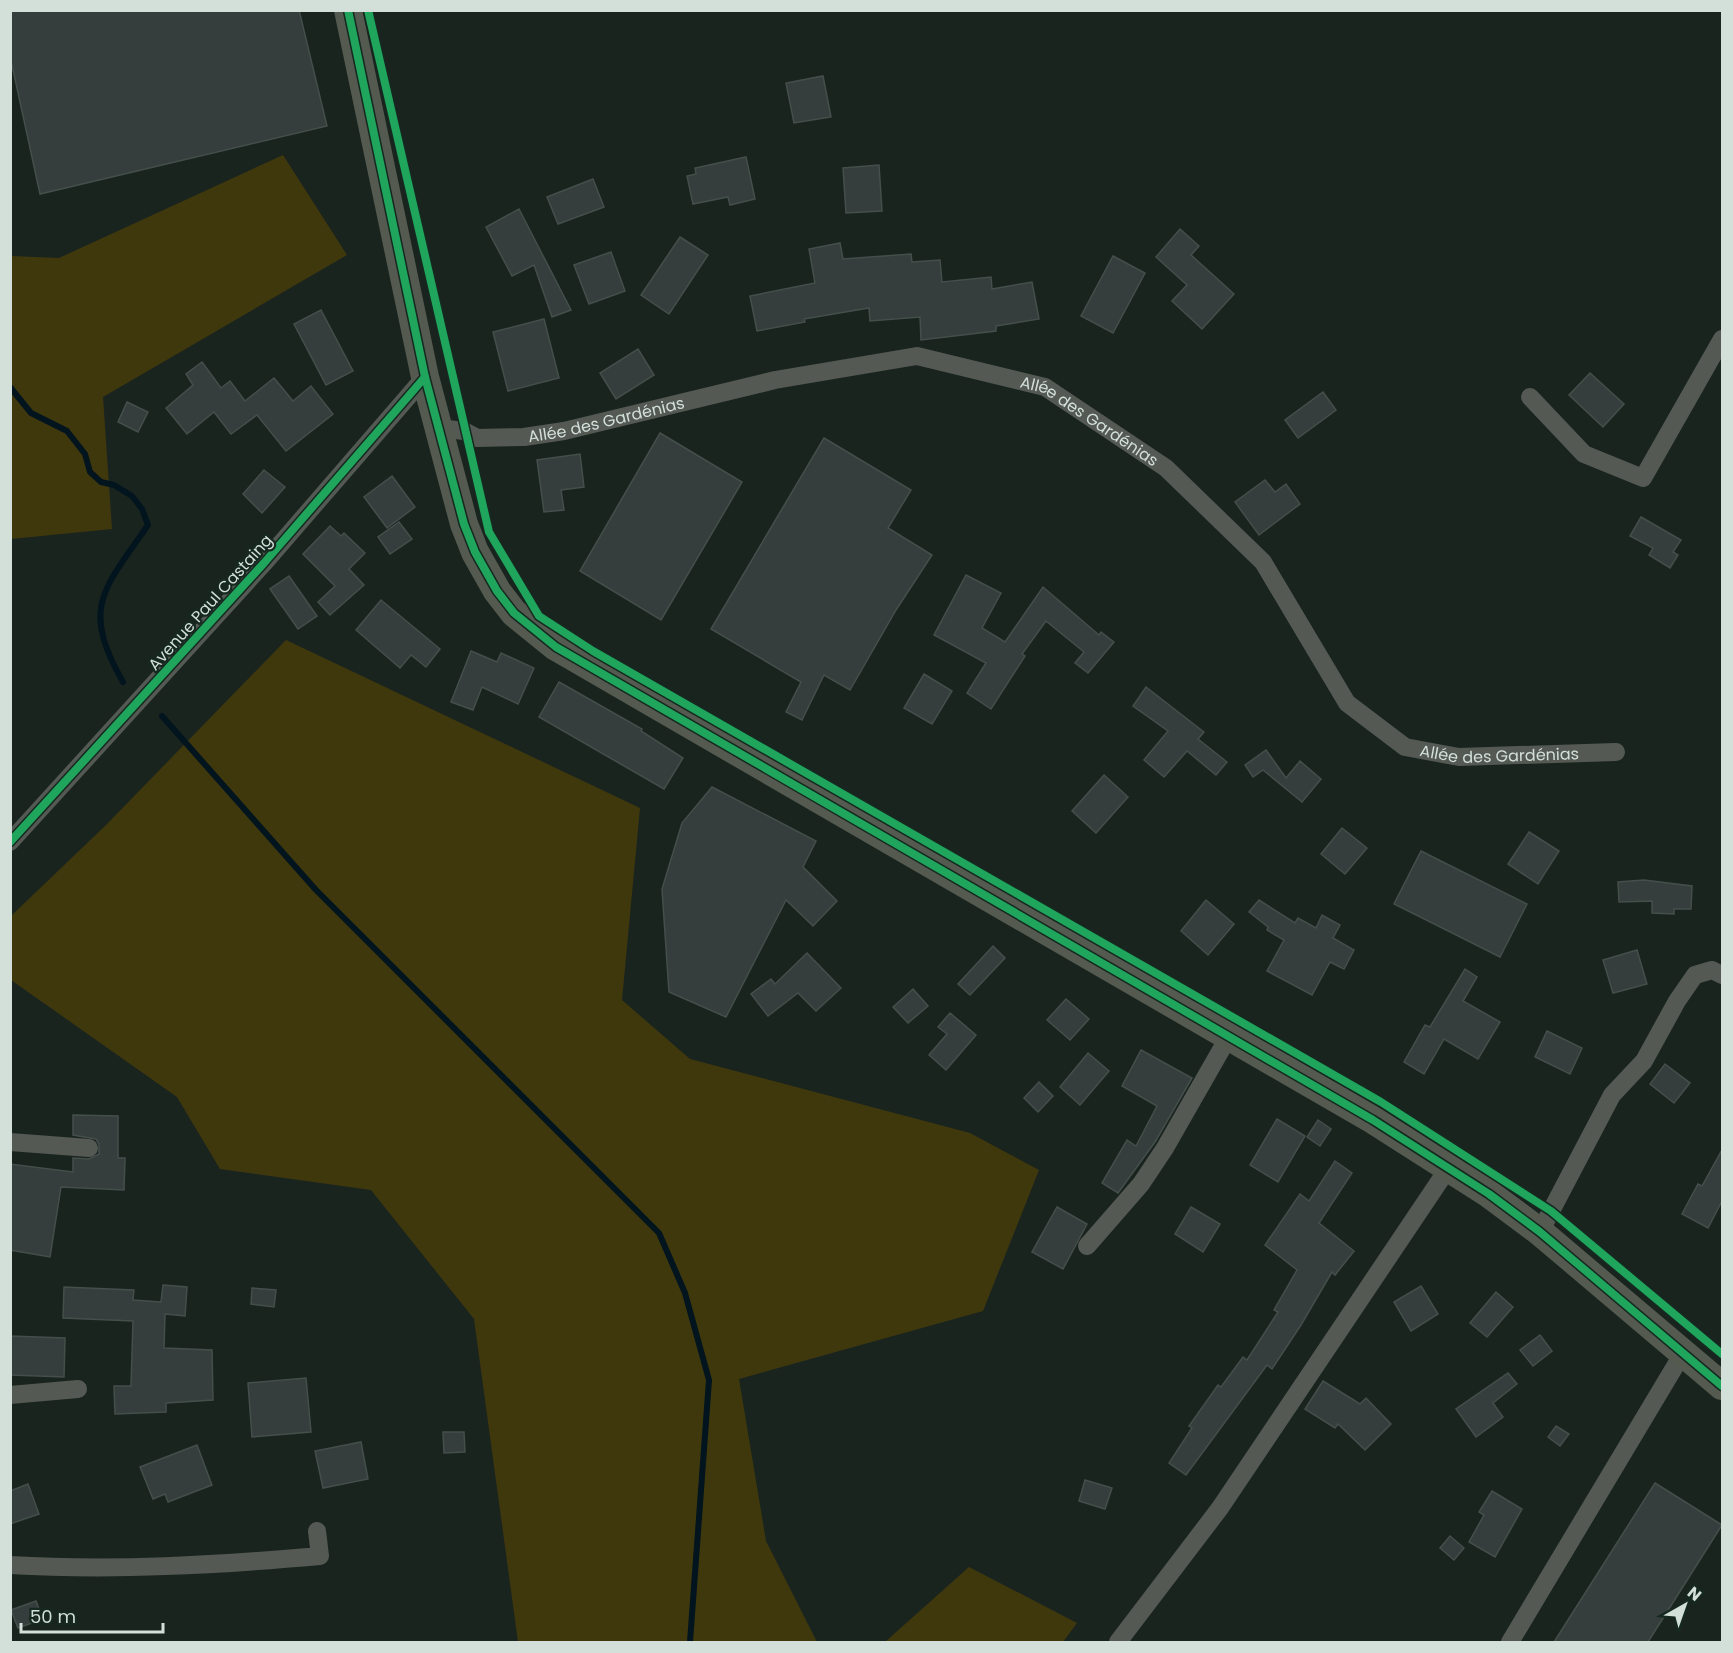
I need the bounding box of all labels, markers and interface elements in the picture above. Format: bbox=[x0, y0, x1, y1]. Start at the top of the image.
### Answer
street label: Allée des Gardénias bbox=[1018, 370, 1163, 472]
street label: Allée des Gardénias bbox=[527, 391, 687, 448]
street label: Avenue Paul Castaing bbox=[143, 529, 278, 675]
street label: Allée des Gardénias bbox=[1418, 739, 1579, 769]
north arrow bbox=[1655, 1575, 1715, 1635]
text: N bbox=[1682, 1581, 1706, 1607]
scale bar bbox=[21, 1596, 164, 1634]
text: 50 m bbox=[30, 1604, 76, 1629]

